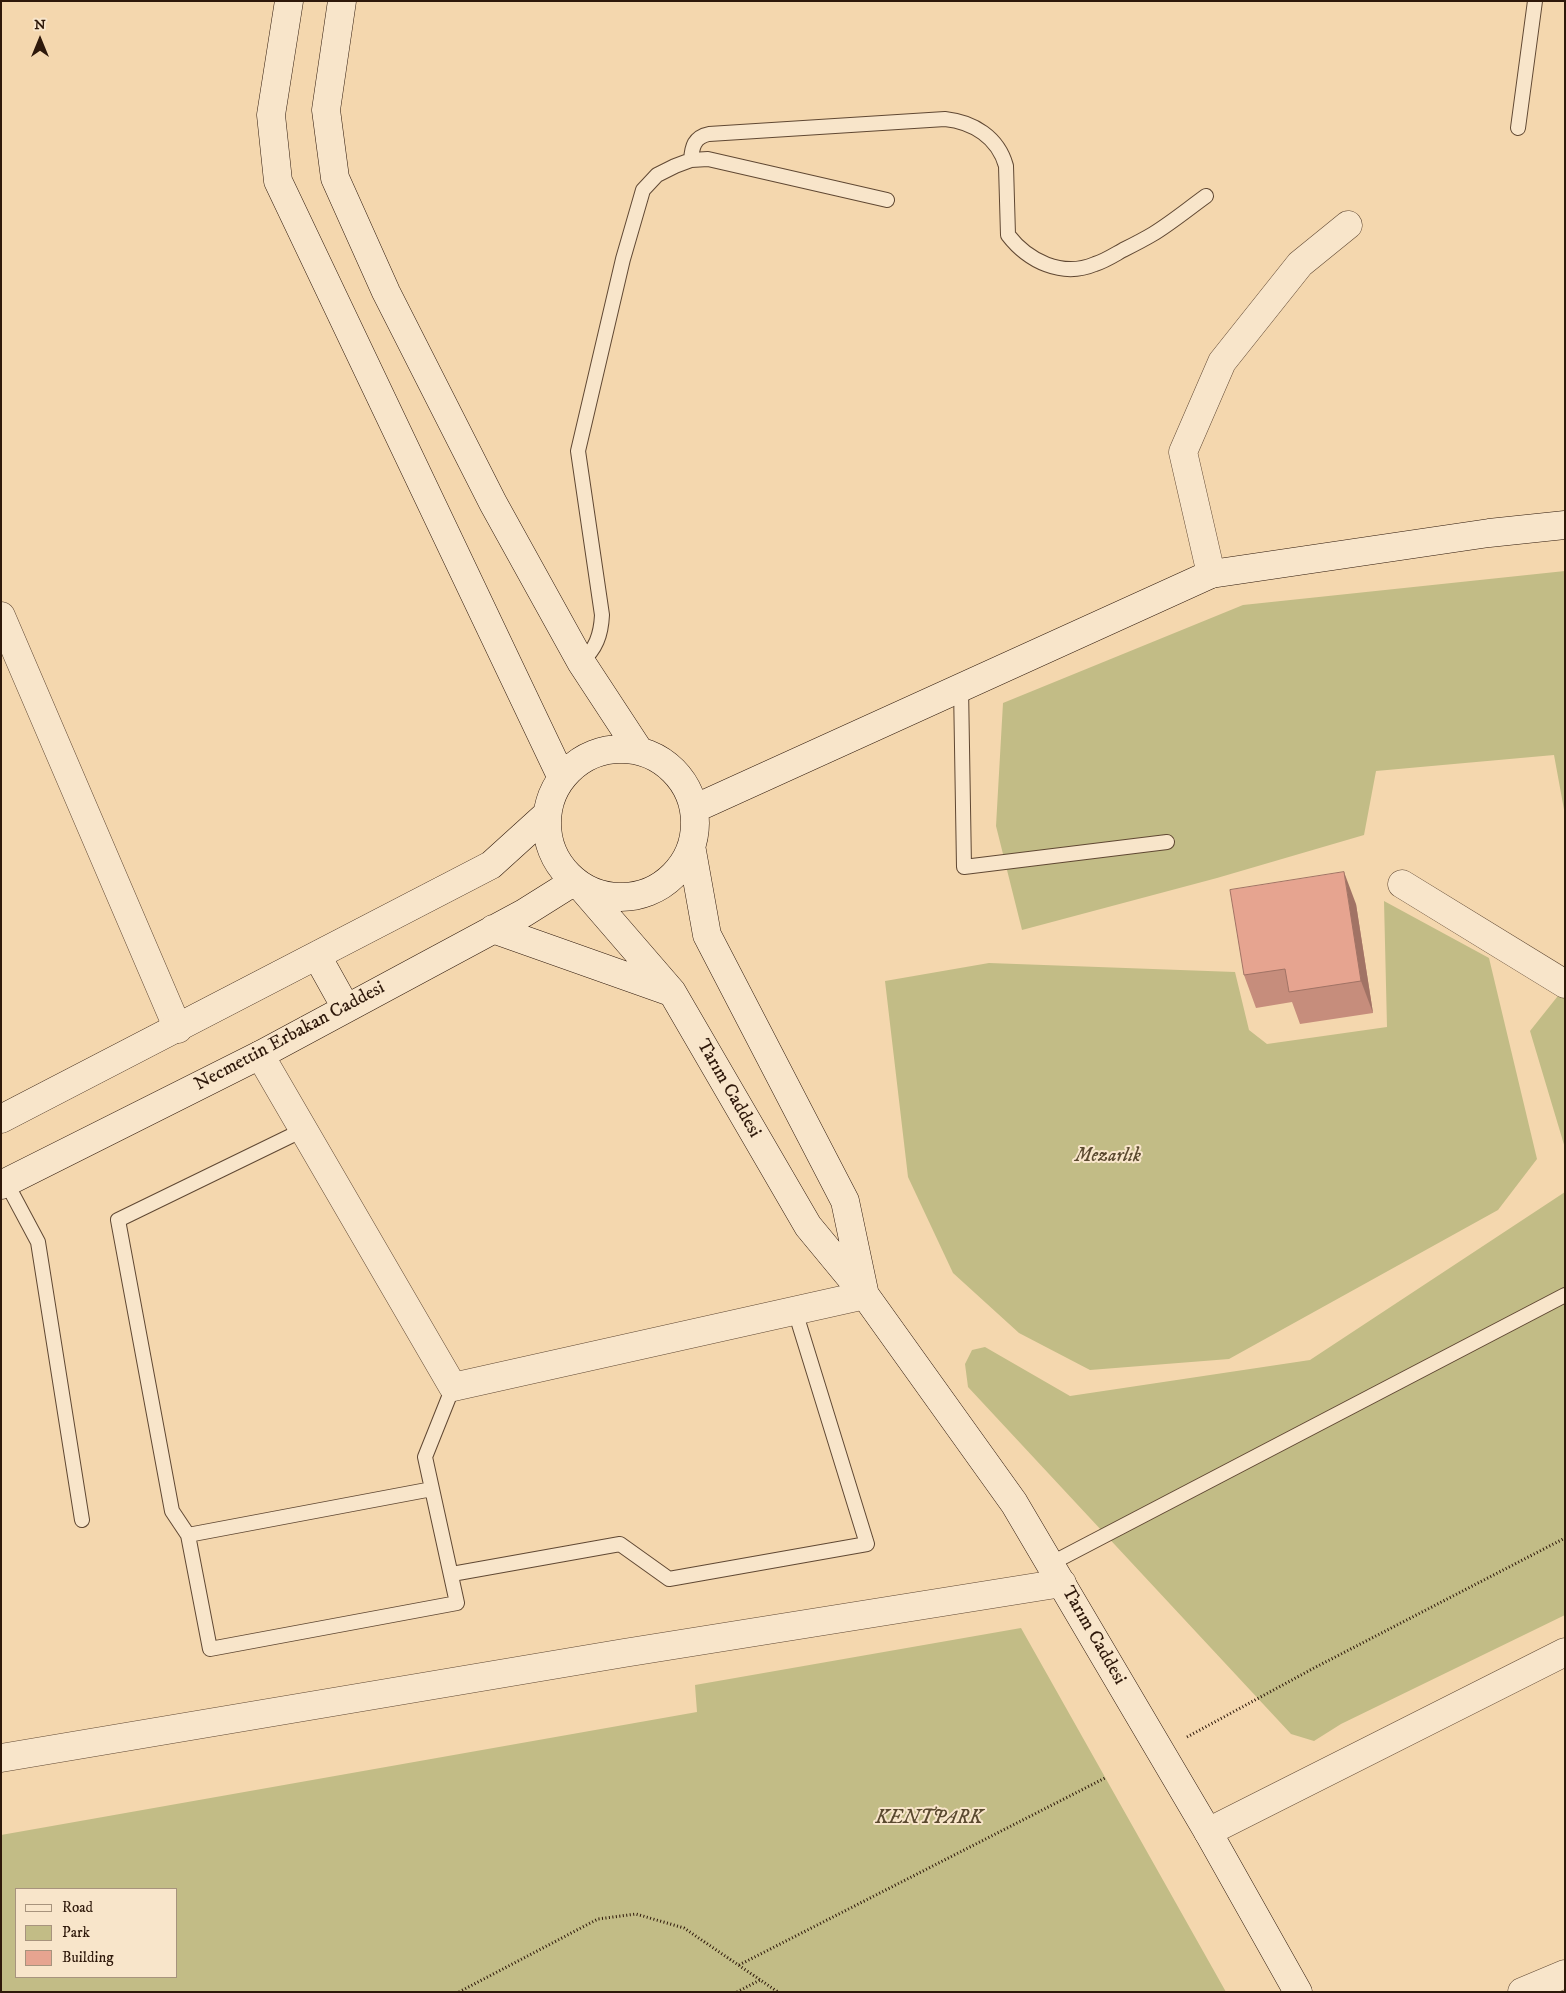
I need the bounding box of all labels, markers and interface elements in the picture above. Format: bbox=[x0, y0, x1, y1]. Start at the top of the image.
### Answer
north arrow bbox=[15, 15, 65, 65]
text: N bbox=[34, 16, 46, 34]
street label: Necmettin Erbakan Caddesi bbox=[191, 977, 389, 1097]
street label: Tarım Caddesi bbox=[691, 1036, 765, 1142]
park label: Mezarlık bbox=[1075, 1146, 1141, 1168]
street label: Tarım Caddesi bbox=[1056, 1583, 1130, 1689]
park label: KENTPARK bbox=[876, 1808, 982, 1830]
legend bbox=[15, 1888, 178, 1978]
text: Road bbox=[62, 1898, 93, 1917]
text: Park bbox=[62, 1923, 90, 1942]
text: Building bbox=[62, 1948, 114, 1967]

